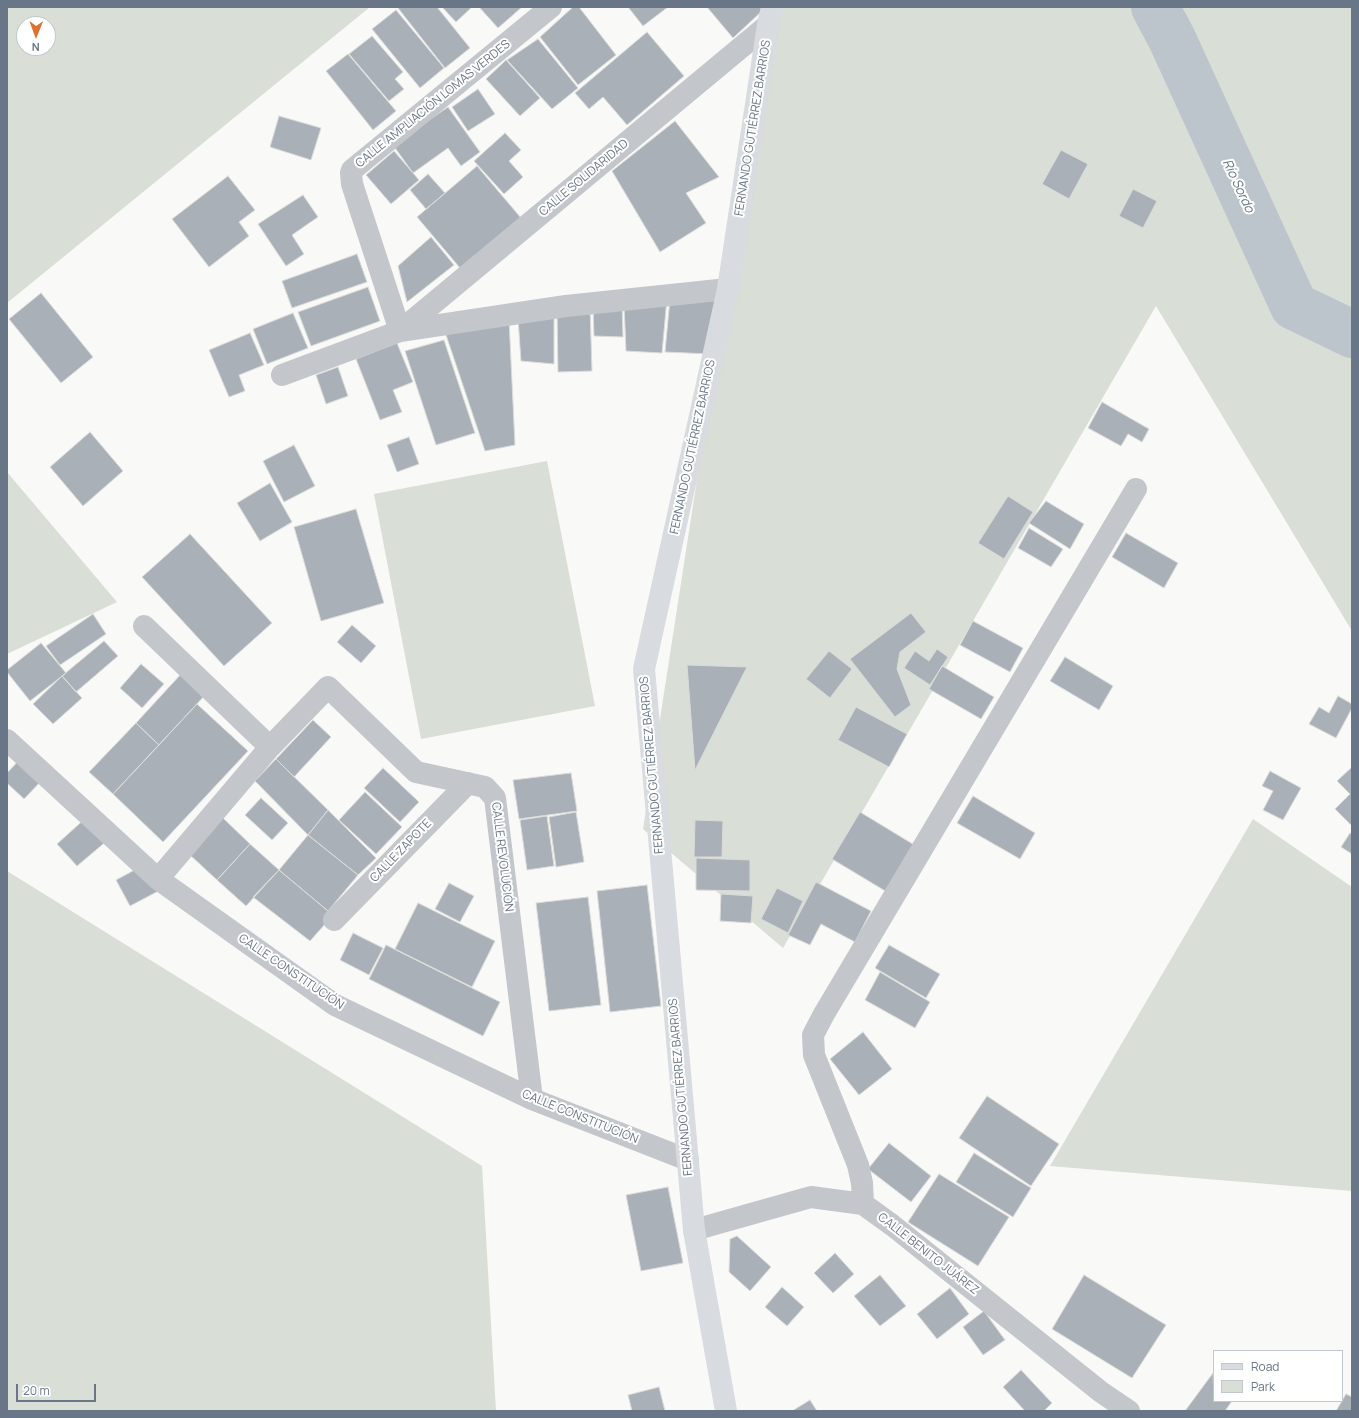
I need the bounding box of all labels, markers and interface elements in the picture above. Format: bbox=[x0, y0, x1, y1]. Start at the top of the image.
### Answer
north arrow bbox=[16, 16, 56, 56]
street label: CALLE AMPLIACIÓN LOMAS VERDES bbox=[353, 37, 513, 171]
street label: FERNANDO GUTIÉRREZ BARRIOS bbox=[732, 39, 774, 217]
text: N bbox=[32, 40, 40, 55]
street label: CALLE SOLIDARIDAD bbox=[537, 137, 631, 219]
water label: Río Sordo bbox=[1219, 157, 1257, 215]
street label: FERNANDO GUTIÉRREZ BARRIOS bbox=[667, 358, 719, 536]
street label: FERNANDO GUTIÉRREZ BARRIOS bbox=[637, 676, 667, 854]
street label: CALLE REVOLUCIÓN bbox=[488, 801, 516, 913]
street label: CALLE ZAPOTE bbox=[367, 816, 435, 886]
street label: CALLE CONSTITUCIÓN bbox=[236, 931, 346, 1013]
street label: FERNANDO GUTIÉRREZ BARRIOS bbox=[666, 998, 696, 1176]
street label: CALLE CONSTITUCIÓN bbox=[520, 1087, 640, 1147]
street label: CALLE BENITO JUÁREZ bbox=[875, 1210, 981, 1298]
legend bbox=[1213, 1350, 1343, 1402]
text: Road bbox=[1251, 1358, 1279, 1375]
scale bar bbox=[18, 1376, 98, 1402]
text: Park bbox=[1251, 1378, 1275, 1395]
text: 20 m bbox=[23, 1382, 50, 1399]

